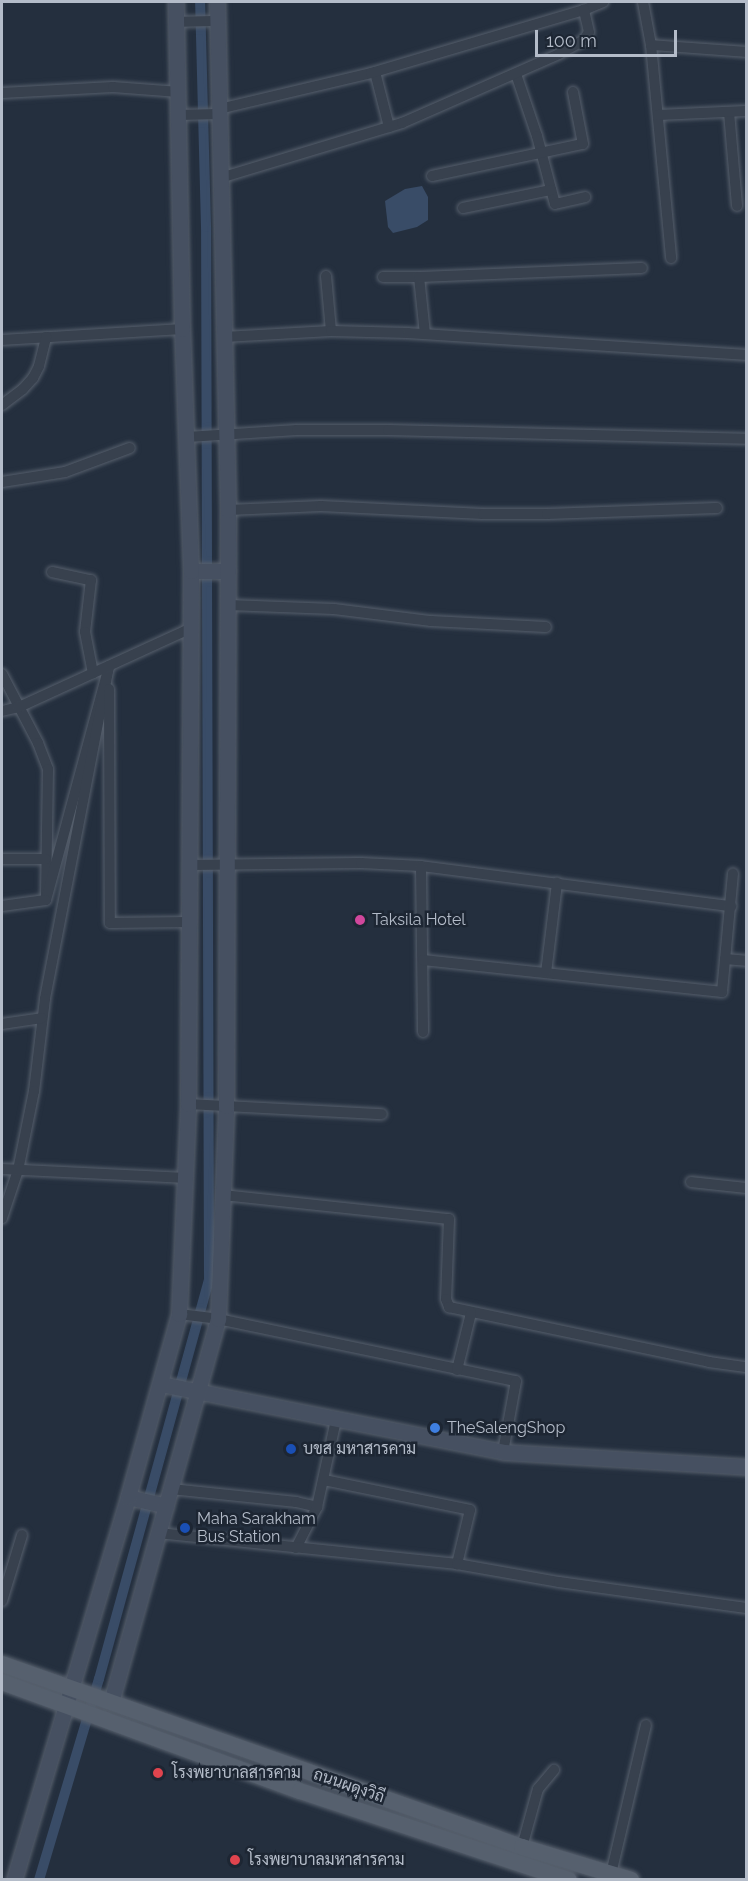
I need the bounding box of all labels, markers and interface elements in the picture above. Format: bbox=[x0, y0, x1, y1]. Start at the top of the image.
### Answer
scale bar bbox=[538, 18, 680, 56]
text: 100 m bbox=[546, 30, 597, 51]
place label: Taksila Hotel bbox=[372, 910, 466, 930]
marker: Taksila Hotel bbox=[353, 913, 367, 927]
place label: TheSalengShop bbox=[447, 1418, 565, 1438]
marker: TheSalengShop bbox=[428, 1421, 442, 1435]
place label: บขส มหาสารคาม bbox=[303, 1439, 416, 1459]
marker: บขส มหาสารคาม bbox=[284, 1442, 298, 1456]
place label: Maha Sarakham Bus Station bbox=[197, 1509, 316, 1547]
marker: Maha Sarakham Bus Station bbox=[178, 1521, 192, 1535]
place label: โรงพยาบาลสารคาม bbox=[172, 1763, 301, 1783]
marker: โรงพยาบาลสารคาม bbox=[149, 1764, 167, 1782]
street label: ถนนผดุงวิถี bbox=[311, 1765, 387, 1807]
place label: โรงพยาบาลมหาสารคาม bbox=[248, 1850, 405, 1870]
marker: โรงพยาบาลมหาสารคาม bbox=[226, 1851, 244, 1869]

